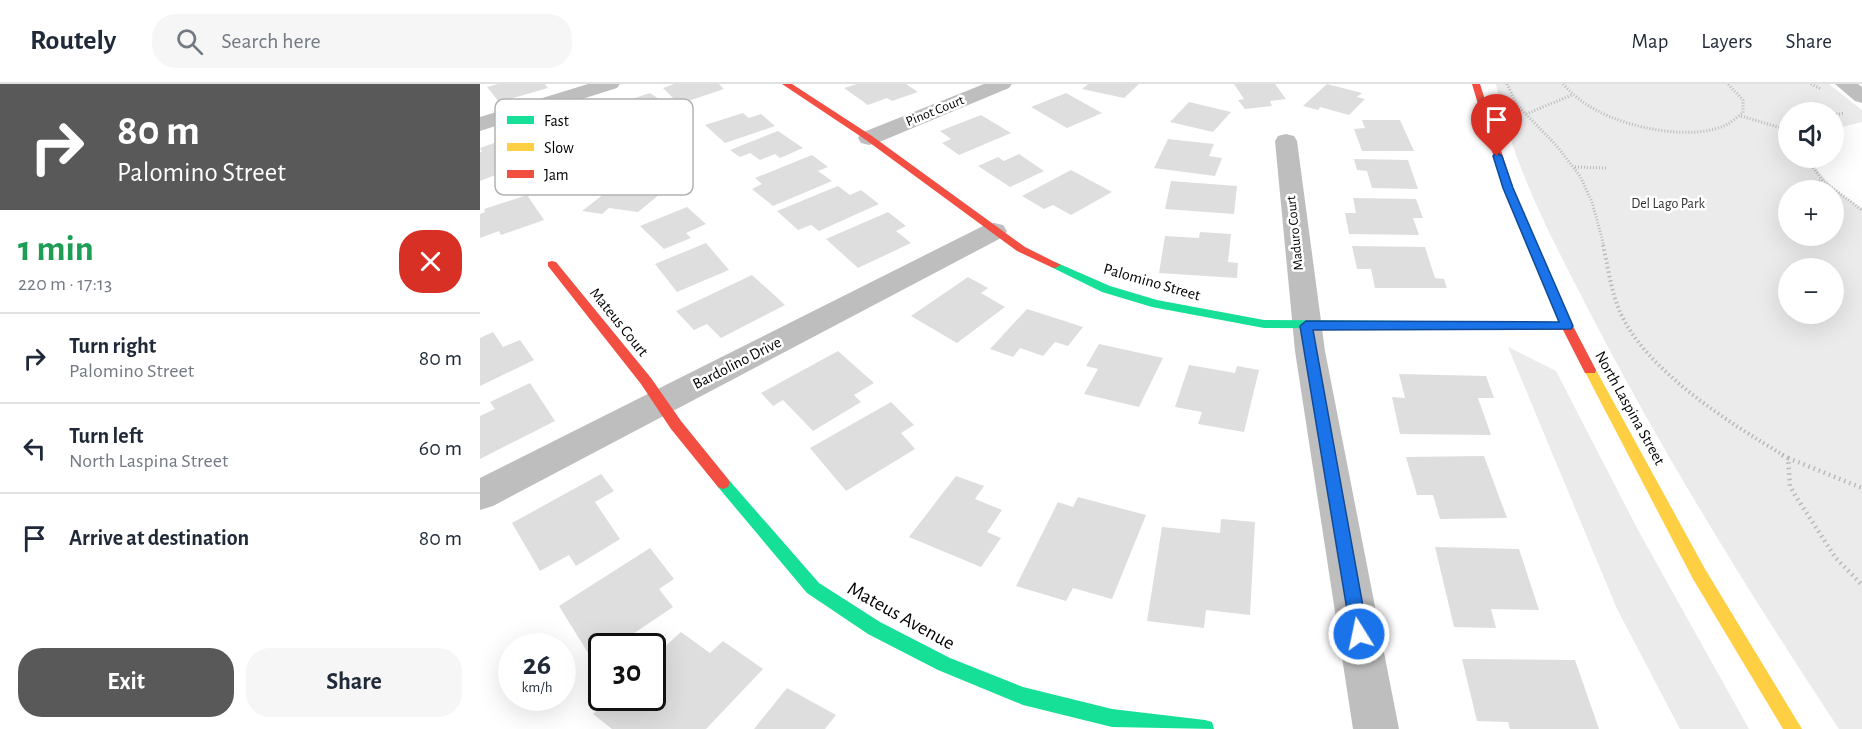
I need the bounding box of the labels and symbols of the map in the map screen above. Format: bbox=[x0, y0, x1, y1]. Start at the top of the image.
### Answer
street label: Pinot Court bbox=[904, 93, 967, 129]
pin bbox=[1471, 94, 1522, 156]
legend bbox=[495, 99, 693, 195]
text: Fast bbox=[544, 113, 569, 129]
text: Slow bbox=[544, 140, 574, 156]
text: Jam bbox=[544, 167, 569, 183]
street label: Maduro Court bbox=[1284, 194, 1306, 271]
park label: Del Lago Park bbox=[1631, 197, 1705, 211]
street label: Palomino Street bbox=[1102, 261, 1202, 303]
street label: Mateus Court bbox=[587, 285, 651, 359]
street label: Bardolino Drive bbox=[690, 334, 784, 392]
street label: North Laspina Street bbox=[1592, 348, 1668, 468]
street label: Mateus Avenue bbox=[844, 578, 958, 654]
position arrow bbox=[1327, 602, 1391, 666]
speed limit sign: 30 bbox=[588, 633, 666, 711]

